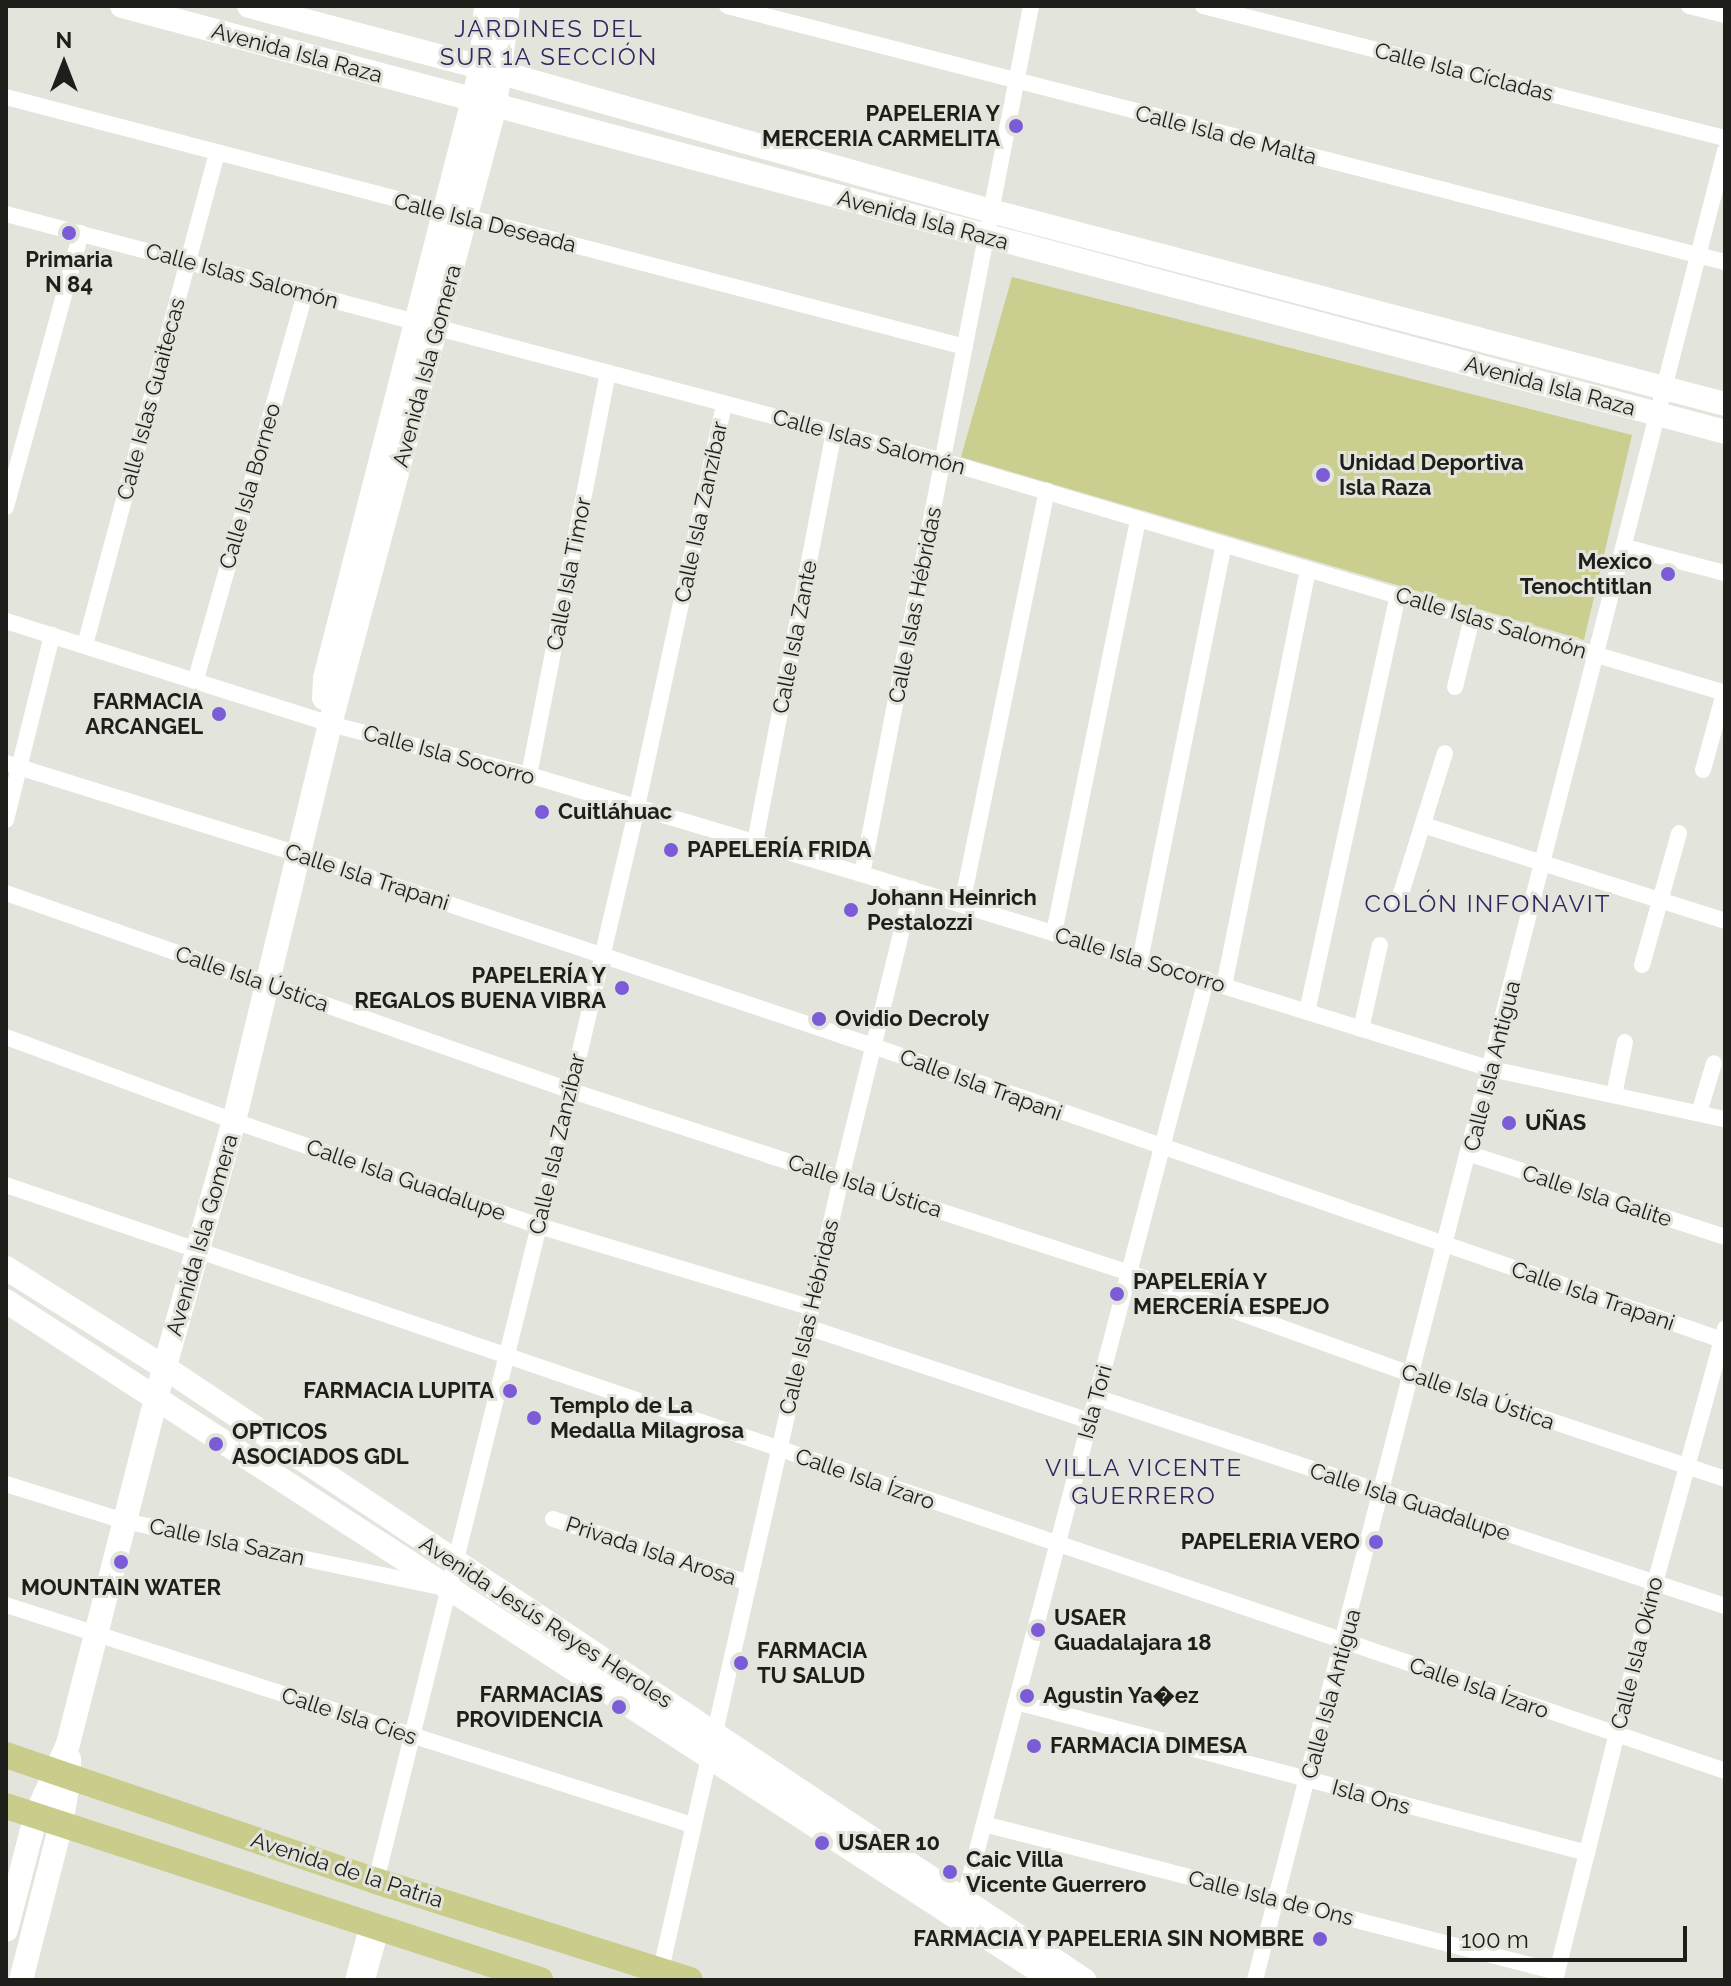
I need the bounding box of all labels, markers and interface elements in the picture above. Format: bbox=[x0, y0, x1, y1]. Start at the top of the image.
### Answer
district label: JARDINES DEL SUR 1A SECCIÓN bbox=[439, 15, 659, 71]
street label: Avenida Isla Raza bbox=[209, 17, 385, 89]
north arrow bbox=[24, 24, 104, 104]
text: N bbox=[56, 27, 72, 53]
street label: Calle Isla Cícladas bbox=[1372, 37, 1556, 107]
place label: PAPELERIA Y MERCERIA CARMELITA bbox=[761, 100, 1000, 152]
street label: Calle Isla de Malta bbox=[1133, 100, 1319, 170]
marker: PAPELERIA Y MERCERIA CARMELITA bbox=[1007, 117, 1025, 135]
street label: Avenida Isla Raza bbox=[835, 184, 1011, 256]
street label: Calle Isla Deseada bbox=[391, 188, 579, 258]
marker: Primaria N 84 bbox=[60, 224, 78, 242]
street label: Calle Islas Salomón bbox=[143, 238, 341, 314]
place label: Primaria N 84 bbox=[25, 246, 113, 298]
street label: Avenida Isla Gomera bbox=[387, 262, 467, 470]
street label: Calle Islas Guaitecas bbox=[111, 295, 191, 503]
street label: Avenida Isla Raza bbox=[1462, 350, 1638, 422]
street label: Calle Isla Borneo bbox=[214, 400, 286, 572]
street label: Calle Islas Salomón bbox=[770, 404, 968, 480]
street label: Calle Isla Zanzíbar bbox=[669, 419, 733, 605]
place label: Unidad Deportiva Isla Raza bbox=[1339, 449, 1524, 500]
marker: Unidad Deportiva Isla Raza bbox=[1314, 466, 1332, 484]
street label: Calle Isla Timor bbox=[541, 495, 597, 653]
street label: Calle Islas Hébridas bbox=[883, 505, 947, 705]
place label: Mexico Tenochtitlan bbox=[1520, 548, 1652, 600]
street label: Calle Isla Zante bbox=[767, 558, 823, 716]
marker: Mexico Tenochtitlan bbox=[1659, 565, 1677, 583]
street label: Calle Islas Salomón bbox=[1392, 581, 1590, 665]
place label: FARMACIA ARCANGEL bbox=[85, 688, 203, 740]
marker: FARMACIA ARCANGEL bbox=[210, 705, 228, 723]
street label: Calle Isla Socorro bbox=[360, 719, 538, 791]
place label: Cuitláhuac bbox=[558, 799, 672, 825]
marker: Cuitláhuac bbox=[533, 803, 551, 821]
place label: PAPELERÍA FRIDA bbox=[687, 837, 872, 863]
street label: Calle Isla Trapani bbox=[281, 838, 453, 916]
marker: PAPELERÍA FRIDA bbox=[662, 841, 680, 859]
place label: Johann Heinrich Pestalozzi bbox=[867, 884, 1037, 936]
district label: COLÓN INFONAVIT bbox=[1365, 890, 1611, 918]
marker: Johann Heinrich Pestalozzi bbox=[842, 901, 860, 919]
street label: Calle Isla Socorro bbox=[1052, 922, 1228, 998]
street label: Calle Isla Ústica bbox=[172, 940, 332, 1018]
place label: PAPELERÍA Y REGALOS BUENA VIBRA bbox=[353, 962, 606, 1014]
street label: Calle Isla Antigua bbox=[1458, 978, 1526, 1154]
marker: PAPELERÍA Y REGALOS BUENA VIBRA bbox=[613, 979, 631, 997]
place label: Ovidio Decroly bbox=[835, 1006, 989, 1032]
marker: Ovidio Decroly bbox=[810, 1010, 828, 1028]
street label: Calle Isla Trapani bbox=[896, 1043, 1066, 1127]
street label: Calle Isla Zanzíbar bbox=[523, 1051, 591, 1237]
place label: UÑAS bbox=[1525, 1110, 1586, 1136]
marker: UÑAS bbox=[1500, 1114, 1518, 1132]
street label: Avenida Isla Gomera bbox=[161, 1131, 243, 1339]
street label: Calle Isla Guadalupe bbox=[303, 1133, 509, 1227]
street label: Calle Isla Ústica bbox=[785, 1149, 945, 1223]
street label: Calle Isla Galite bbox=[1519, 1159, 1675, 1233]
street label: Calle Islas Hébridas bbox=[774, 1217, 844, 1417]
street label: Calle Isla Trapani bbox=[1508, 1256, 1678, 1336]
place label: PAPELERÍA Y MERCERÍA ESPEJO bbox=[1133, 1268, 1330, 1320]
marker: PAPELERÍA Y MERCERÍA ESPEJO bbox=[1108, 1285, 1126, 1303]
street label: Calle Isla Ústica bbox=[1398, 1358, 1558, 1436]
street label: Isla Tori bbox=[1072, 1362, 1118, 1442]
place label: FARMACIA LUPITA bbox=[303, 1378, 494, 1404]
marker: FARMACIA LUPITA bbox=[501, 1382, 519, 1400]
place label: Templo de La Medalla Milagrosa bbox=[550, 1392, 744, 1444]
marker: Templo de La Medalla Milagrosa bbox=[525, 1409, 543, 1427]
place label: OPTICOS ASOCIADOS GDL bbox=[232, 1418, 409, 1470]
marker: OPTICOS ASOCIADOS GDL bbox=[207, 1435, 225, 1453]
street label: Calle Isla Ízaro bbox=[792, 1443, 938, 1515]
district label: VILLA VICENTE GUERRERO bbox=[1044, 1454, 1244, 1510]
street label: Calle Isla Guadalupe bbox=[1306, 1457, 1514, 1547]
street label: Privada Isla Arosa bbox=[562, 1511, 740, 1591]
street label: Calle Isla Sazan bbox=[147, 1513, 307, 1571]
place label: PAPELERIA VERO bbox=[1179, 1529, 1360, 1555]
street label: Avenida Jesús Reyes Heroles bbox=[414, 1530, 678, 1714]
marker: PAPELERIA VERO bbox=[1367, 1533, 1385, 1551]
marker: MOUNTAIN WATER bbox=[112, 1553, 130, 1571]
street label: Calle Isla Okino bbox=[1605, 1574, 1669, 1732]
place label: MOUNTAIN WATER bbox=[21, 1575, 221, 1601]
place label: USAER Guadalajara 18 bbox=[1054, 1604, 1211, 1656]
street label: Calle Isla Antigua bbox=[1296, 1606, 1366, 1782]
marker: USAER Guadalajara 18 bbox=[1029, 1621, 1047, 1639]
place label: FARMACIA TU SALUD bbox=[757, 1637, 867, 1688]
street label: Calle Isla Ízaro bbox=[1406, 1652, 1552, 1724]
marker: FARMACIA TU SALUD bbox=[732, 1654, 750, 1672]
place label: FARMACIAS PROVIDENCIA bbox=[456, 1681, 603, 1732]
street label: Calle Isla Cíes bbox=[278, 1682, 420, 1750]
place label: Agustin Ya�ez bbox=[1043, 1683, 1200, 1709]
marker: Agustin Ya�ez bbox=[1018, 1687, 1036, 1705]
marker: FARMACIAS PROVIDENCIA bbox=[610, 1698, 628, 1716]
place label: FARMACIA DIMESA bbox=[1050, 1733, 1248, 1759]
marker: FARMACIA DIMESA bbox=[1025, 1737, 1043, 1755]
street label: Isla Ons bbox=[1329, 1774, 1413, 1820]
street label: Avenida de la Patria bbox=[248, 1826, 446, 1914]
place label: USAER 10 bbox=[838, 1830, 940, 1856]
marker: USAER 10 bbox=[813, 1834, 831, 1852]
place label: Caic Villa Vicente Guerrero bbox=[966, 1846, 1146, 1898]
marker: Caic Villa Vicente Guerrero bbox=[941, 1863, 959, 1881]
street label: Calle Isla de Ons bbox=[1186, 1865, 1356, 1931]
scale bar bbox=[1451, 1910, 1691, 1960]
text: 100 m bbox=[1461, 1925, 1529, 1954]
place label: FARMACIA Y PAPELERIA SIN NOMBRE bbox=[910, 1926, 1304, 1952]
marker: FARMACIA Y PAPELERIA SIN NOMBRE bbox=[1311, 1930, 1329, 1948]

